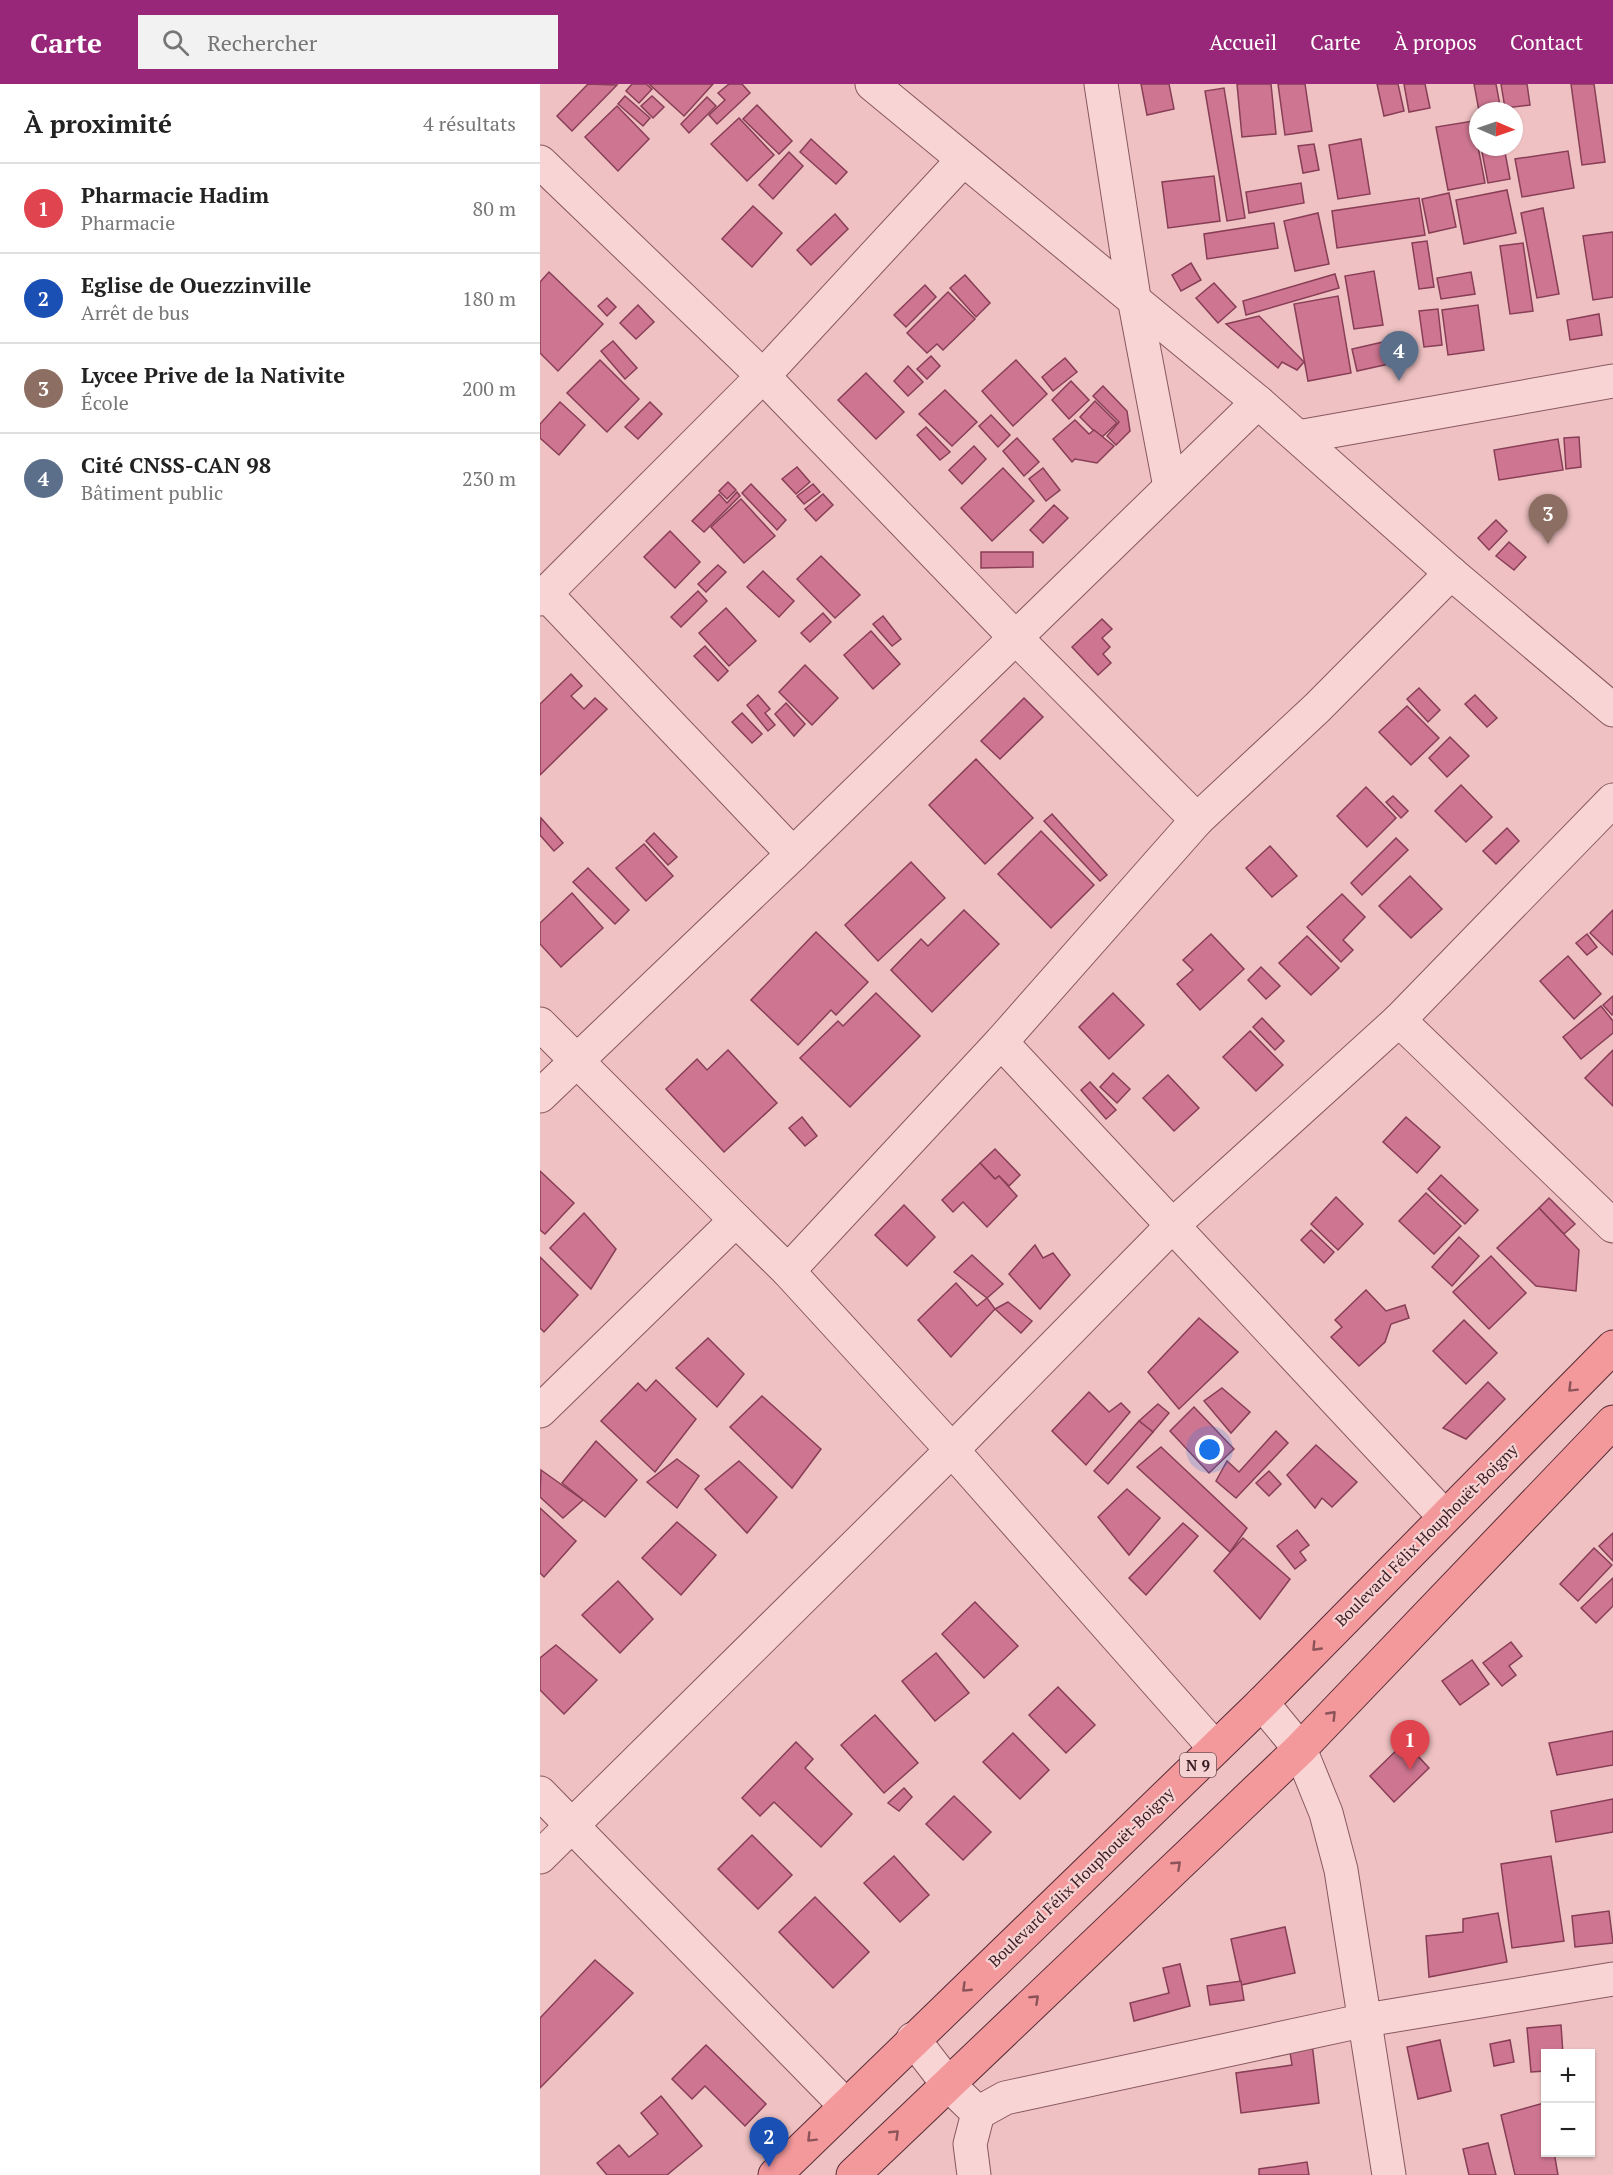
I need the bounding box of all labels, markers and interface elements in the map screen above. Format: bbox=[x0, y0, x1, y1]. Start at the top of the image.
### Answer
search box bbox=[138, 15, 558, 69]
text: Carte bbox=[30, 24, 102, 61]
icon: search bbox=[159, 26, 192, 59]
text: Rechercher bbox=[207, 28, 317, 57]
text: Accueil bbox=[1209, 28, 1277, 56]
text: Carte bbox=[1310, 28, 1361, 56]
text: À propos bbox=[1394, 28, 1477, 56]
text: Contact bbox=[1510, 28, 1583, 56]
north arrow bbox=[1469, 102, 1523, 156]
text: À proximité bbox=[24, 106, 172, 140]
text: 4 résultats bbox=[423, 110, 516, 137]
text: Pharmacie Hadim bbox=[81, 180, 269, 209]
text: 1 bbox=[38, 195, 49, 222]
text: 80 m bbox=[473, 195, 516, 222]
text: Pharmacie bbox=[81, 209, 175, 236]
text: Eglise de Ouezzinville bbox=[81, 270, 311, 299]
text: 2 bbox=[38, 285, 49, 312]
text: 180 m bbox=[462, 285, 516, 312]
text: Arrêt de bus bbox=[81, 299, 189, 326]
pin: 4 bbox=[1380, 332, 1418, 381]
text: Lycee Prive de la Nativite bbox=[81, 360, 345, 389]
text: 3 bbox=[38, 375, 49, 402]
text: 200 m bbox=[462, 375, 516, 402]
text: École bbox=[81, 389, 129, 416]
text: Cité CNSS-CAN 98 bbox=[81, 450, 271, 479]
text: 4 bbox=[38, 465, 49, 492]
text: 230 m bbox=[462, 465, 516, 492]
text: Bâtiment public bbox=[81, 479, 223, 506]
pin: 3 bbox=[1528, 494, 1568, 544]
one-way arrow bbox=[1568, 1381, 1579, 1392]
your location bbox=[1195, 1435, 1224, 1464]
street label: Boulevard Félix Houphouët-Boigny bbox=[1330, 1438, 1523, 1631]
one-way arrow bbox=[1313, 1639, 1324, 1650]
one-way arrow bbox=[1325, 1712, 1336, 1723]
pin: 1 bbox=[1390, 1720, 1430, 1770]
road number: N 9 bbox=[1180, 1753, 1216, 1777]
street label: Boulevard Félix Houphouët-Boigny bbox=[983, 1782, 1179, 1972]
one-way arrow bbox=[1170, 1861, 1181, 1872]
one-way arrow bbox=[963, 1980, 974, 1991]
one-way arrow bbox=[1029, 1995, 1039, 2006]
map controls bbox=[1541, 2049, 1595, 2157]
button: + bbox=[1541, 2049, 1595, 2103]
button: − bbox=[1541, 2103, 1595, 2157]
pin: 2 bbox=[750, 2118, 788, 2167]
one-way arrow bbox=[888, 2130, 898, 2141]
one-way arrow bbox=[808, 2131, 819, 2142]

